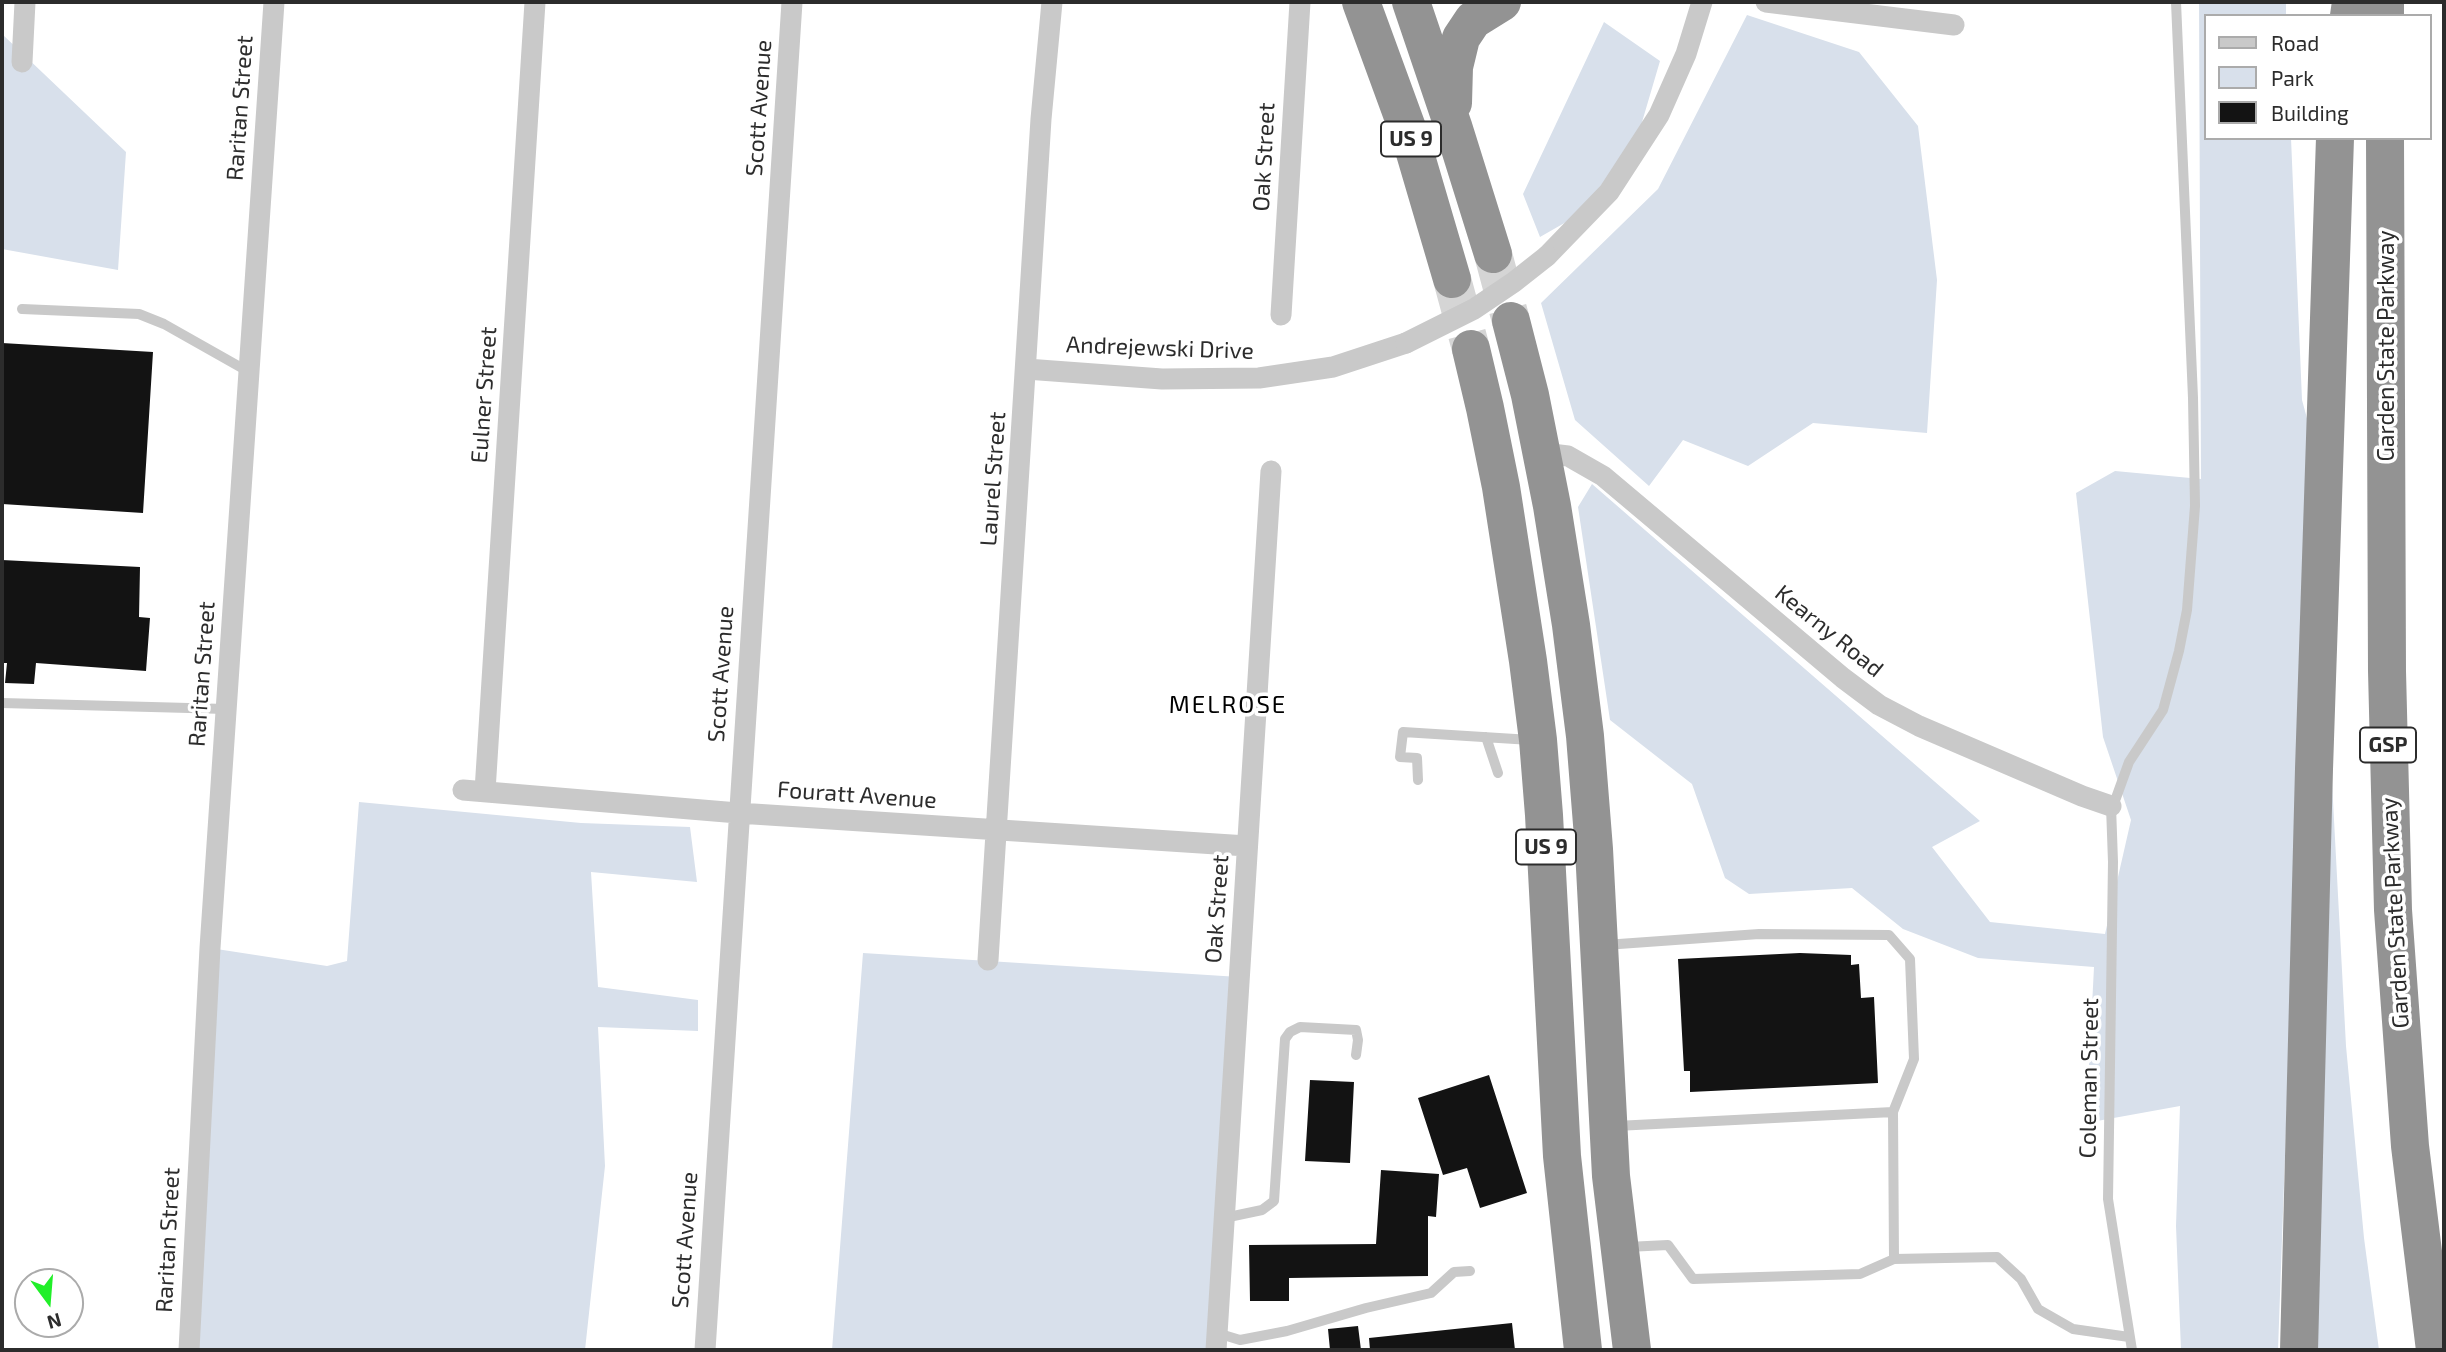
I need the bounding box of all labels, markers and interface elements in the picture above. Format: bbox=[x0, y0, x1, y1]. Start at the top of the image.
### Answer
legend bbox=[2204, 14, 2432, 140]
text: Road bbox=[2271, 30, 2319, 55]
street label: Raritan Street bbox=[221, 34, 259, 182]
street label: Scott Avenue bbox=[740, 39, 778, 177]
text: Park bbox=[2271, 65, 2314, 90]
text: Building bbox=[2271, 100, 2349, 125]
street label: Oak Street bbox=[1247, 102, 1281, 212]
road number: US 9 bbox=[1381, 122, 1441, 156]
street label: Garden State Parkway bbox=[2372, 230, 2400, 462]
street label: Eulner Street bbox=[465, 326, 503, 464]
street label: Andrejewski Drive bbox=[1066, 331, 1254, 365]
street label: Laurel Street bbox=[975, 411, 1011, 547]
street label: Kearny Road bbox=[1769, 579, 1889, 683]
street label: Raritan Street bbox=[183, 600, 221, 748]
street label: Scott Avenue bbox=[702, 605, 740, 743]
district label: MELROSE bbox=[1170, 691, 1286, 719]
road number: GSP bbox=[2360, 728, 2416, 762]
street label: Fouratt Avenue bbox=[776, 776, 938, 814]
street label: Garden State Parkway bbox=[2375, 797, 2415, 1029]
road number: US 9 bbox=[1516, 830, 1576, 864]
street label: Oak Street bbox=[1199, 854, 1235, 964]
street label: Coleman Street bbox=[2074, 998, 2104, 1158]
street label: Raritan Street bbox=[150, 1167, 186, 1313]
street label: Scott Avenue bbox=[666, 1171, 704, 1309]
north arrow bbox=[14, 1268, 84, 1338]
text: N bbox=[45, 1309, 64, 1335]

